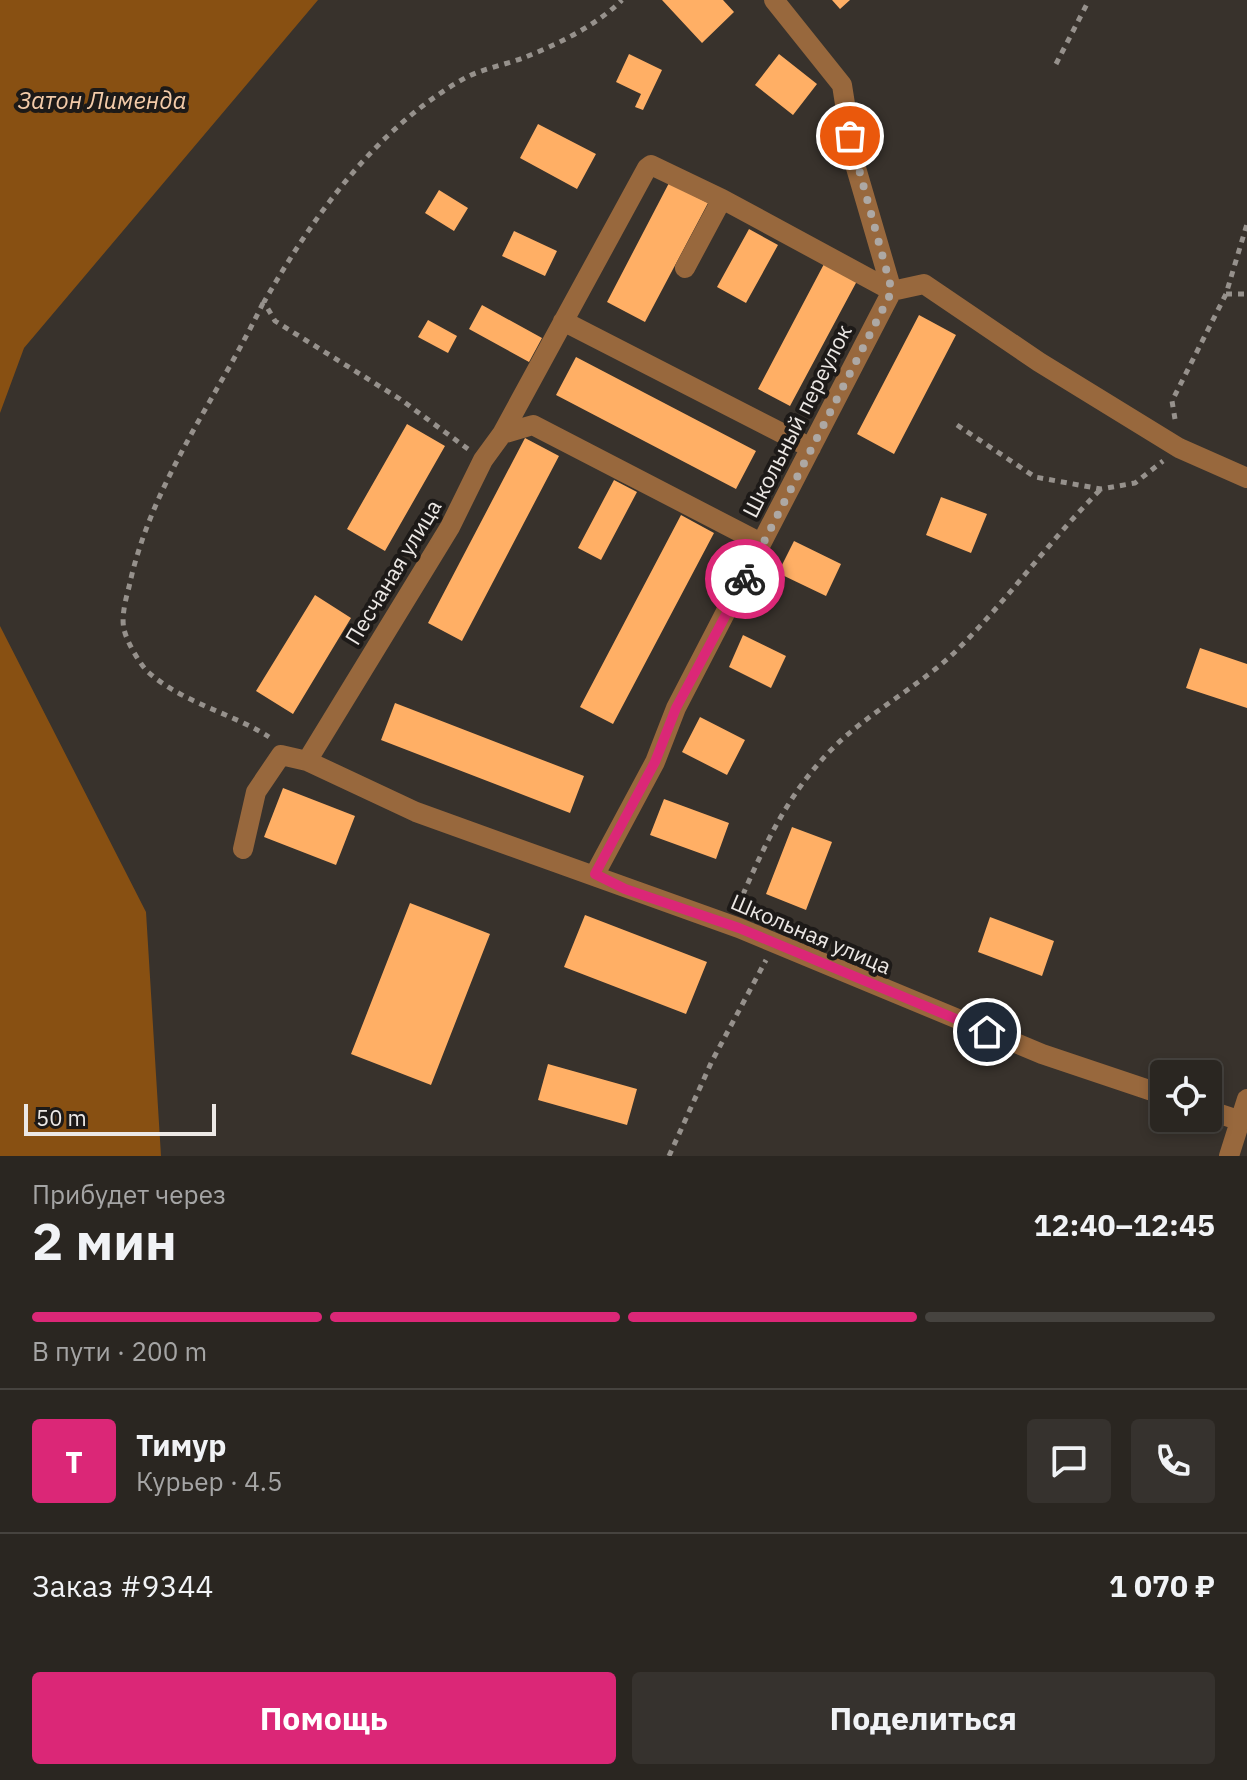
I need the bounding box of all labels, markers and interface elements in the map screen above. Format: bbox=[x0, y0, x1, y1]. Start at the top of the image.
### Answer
water label: Затон Лименда bbox=[17, 84, 187, 116]
pin bbox=[816, 102, 884, 170]
icon: bag bbox=[828, 114, 872, 158]
street label: Школьный переулок bbox=[735, 319, 858, 522]
street label: Песчаная улица bbox=[338, 494, 448, 650]
courier bbox=[705, 539, 785, 619]
icon: bike bbox=[723, 557, 767, 601]
street label: Школьная улица bbox=[727, 887, 896, 980]
pin bbox=[953, 998, 1021, 1066]
icon: home bbox=[965, 1010, 1009, 1054]
map controls bbox=[1150, 1060, 1222, 1132]
button: locate bbox=[1150, 1060, 1222, 1132]
scale bar bbox=[24, 1100, 216, 1136]
text: 50 m bbox=[36, 1103, 87, 1132]
text: Прибудет через bbox=[32, 1177, 226, 1211]
text: 12:40–12:45 bbox=[1034, 1205, 1215, 1244]
text: 2 мин bbox=[32, 1207, 177, 1274]
text: В пути · 200 m bbox=[32, 1334, 207, 1368]
button: chat bbox=[1027, 1419, 1111, 1503]
button: phone bbox=[1131, 1419, 1215, 1503]
text: Тимур bbox=[136, 1425, 227, 1464]
text: Т bbox=[65, 1442, 83, 1481]
text: Курьер · 4.5 bbox=[136, 1464, 283, 1498]
text: Заказ #9344 bbox=[32, 1566, 214, 1605]
text: 1 070 ₽ bbox=[1109, 1566, 1215, 1605]
button: Помощь bbox=[32, 1672, 616, 1764]
button: Поделиться bbox=[632, 1672, 1215, 1764]

